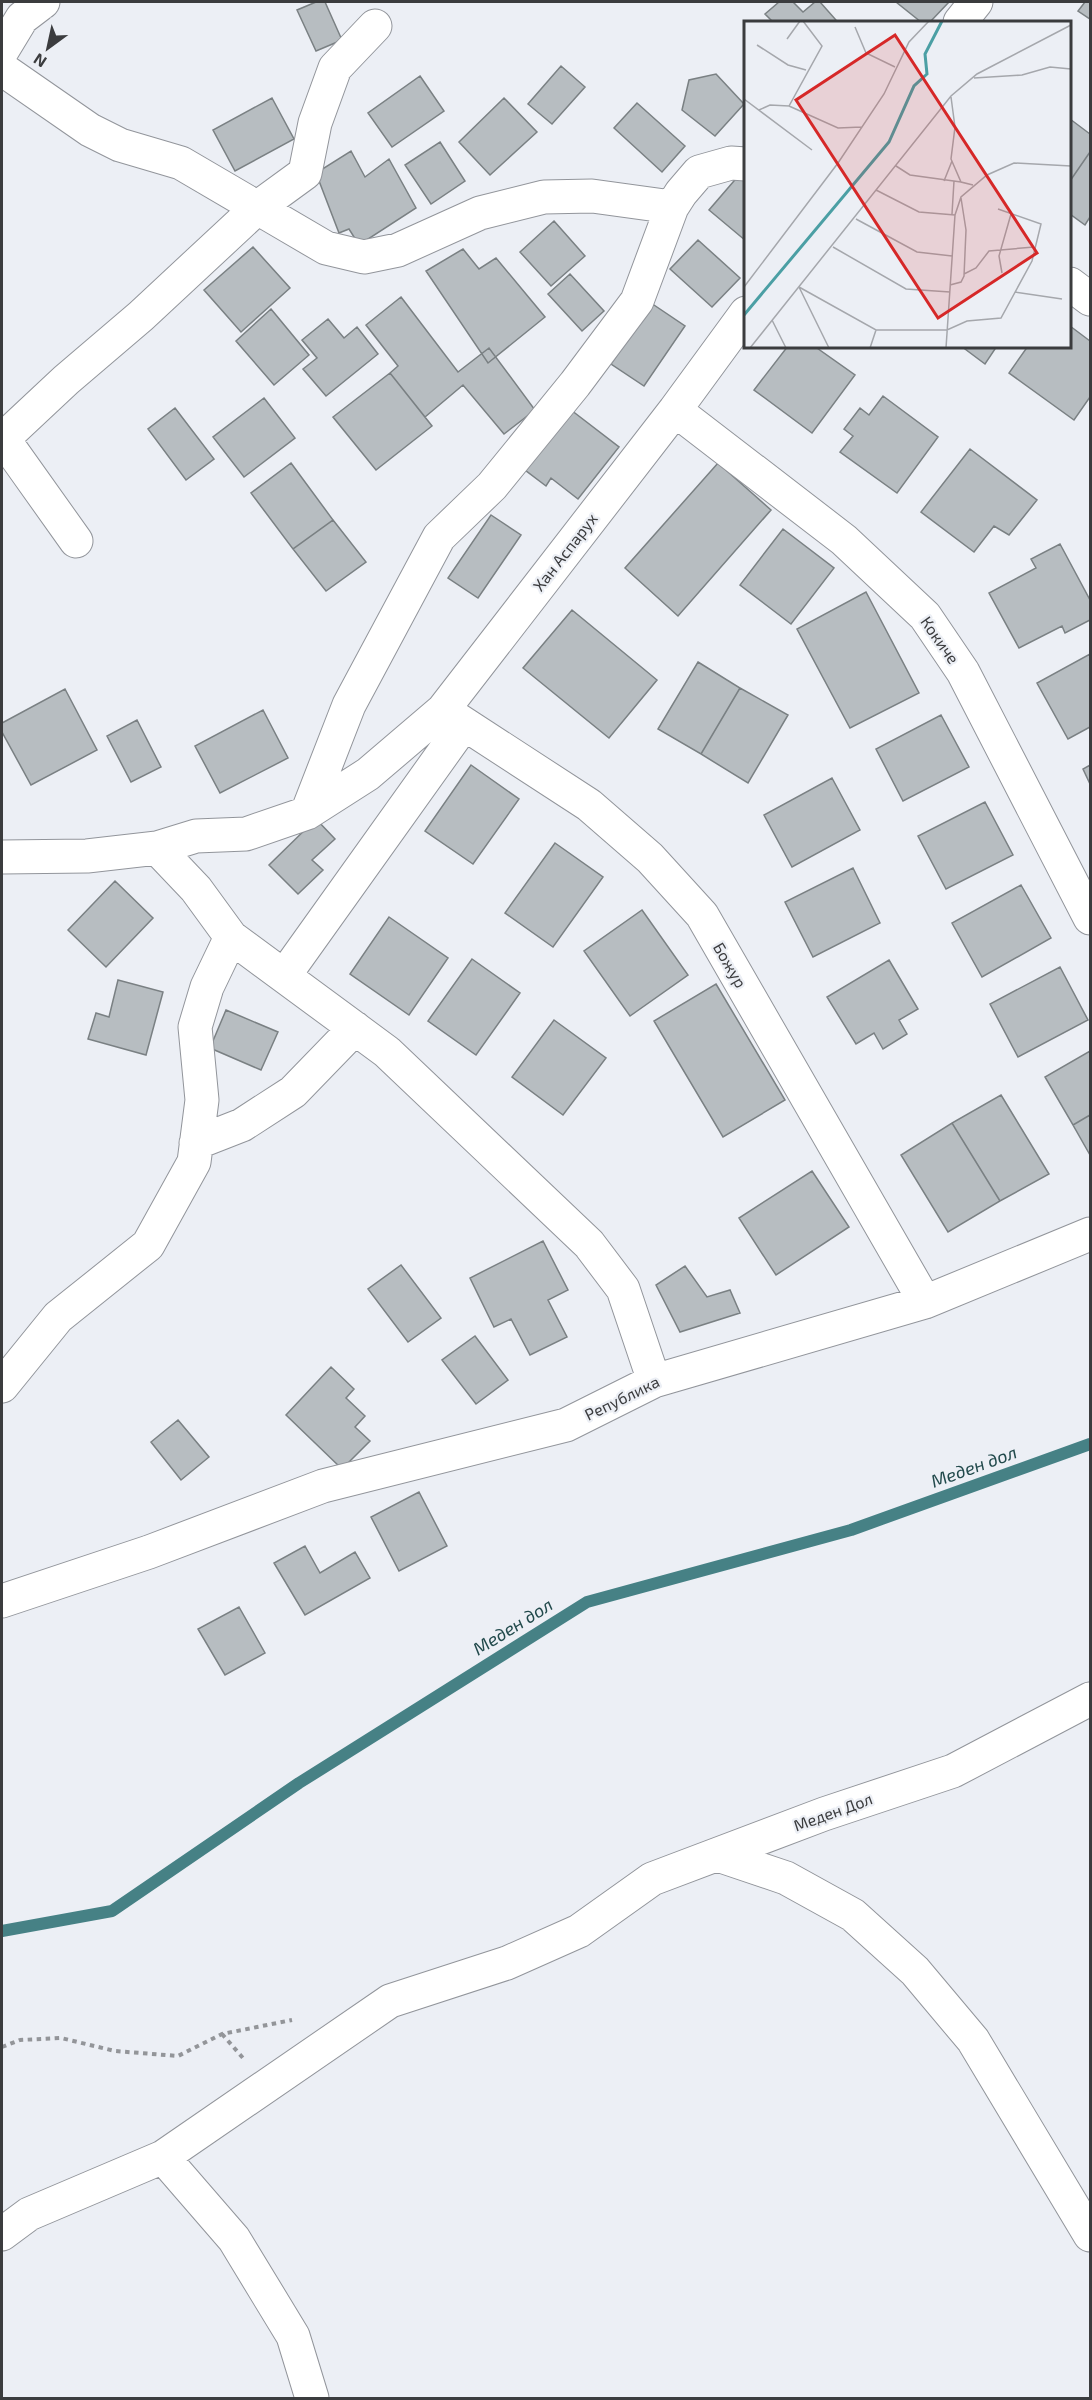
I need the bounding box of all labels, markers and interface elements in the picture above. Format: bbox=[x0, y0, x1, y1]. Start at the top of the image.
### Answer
north arrow bbox=[18, 18, 78, 78]
inset map bbox=[744, 21, 1071, 348]
text: N bbox=[30, 50, 50, 72]
street label: Хан Аспарух bbox=[528, 509, 602, 595]
street label: Кокиче bbox=[917, 612, 964, 667]
street label: Божур bbox=[709, 939, 751, 991]
street label: Република bbox=[581, 1371, 663, 1425]
water label: Меден дол bbox=[928, 1440, 1020, 1492]
water label: Меден дол bbox=[468, 1593, 556, 1659]
street label: Меден Дол bbox=[791, 1788, 875, 1835]

